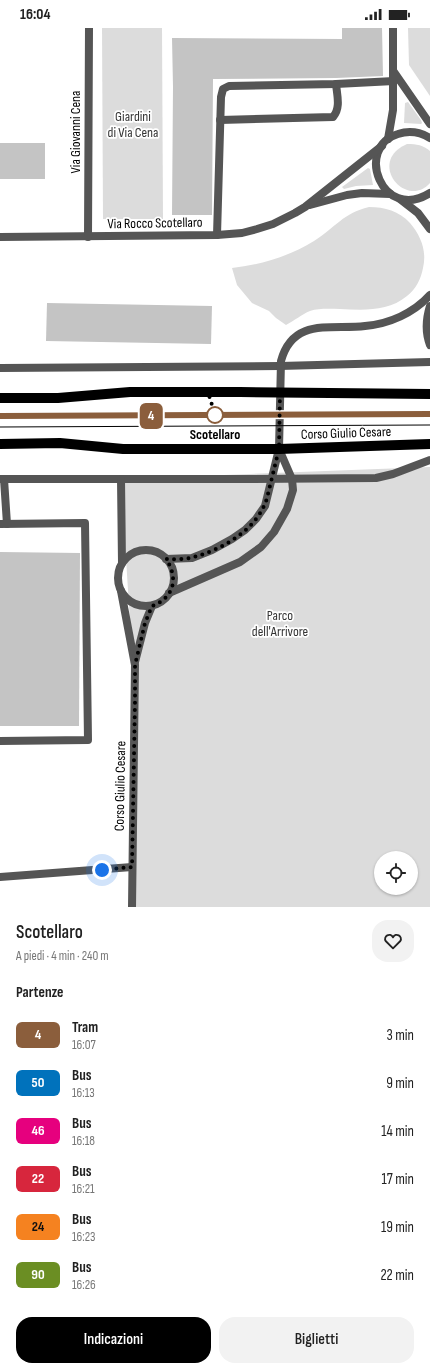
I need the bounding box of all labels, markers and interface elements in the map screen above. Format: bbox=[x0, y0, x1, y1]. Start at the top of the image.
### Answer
text: 16:04 bbox=[20, 5, 50, 24]
street label: Via Giovanni Cena bbox=[67, 91, 84, 173]
park label: Giardini di Via Cena bbox=[108, 108, 158, 141]
street label: Via Rocco Scotellaro bbox=[107, 214, 203, 232]
line badge: 4 bbox=[138, 403, 164, 429]
marker: Scotellaro bbox=[206, 406, 224, 424]
text: 4 bbox=[148, 407, 154, 424]
street label: Corso Giulio Cesare bbox=[301, 423, 391, 443]
place label: Scotellaro bbox=[190, 426, 240, 443]
park label: Parco dell'Arrivore bbox=[252, 607, 308, 640]
street label: Corso Giulio Cesare bbox=[111, 741, 129, 831]
map controls bbox=[374, 851, 418, 895]
button: locate bbox=[374, 851, 418, 895]
your location bbox=[92, 860, 112, 880]
button: heart bbox=[372, 920, 414, 962]
text: Scotellaro bbox=[16, 921, 83, 944]
text: A piedi · 4 min · 240 m bbox=[16, 948, 109, 964]
text: Partenze bbox=[16, 983, 64, 1002]
text: Tram bbox=[72, 1018, 98, 1037]
text: 4 bbox=[35, 1026, 41, 1043]
text: 3 min bbox=[386, 1026, 414, 1045]
text: 16:07 bbox=[72, 1037, 96, 1053]
text: Bus bbox=[72, 1066, 91, 1085]
text: 50 bbox=[32, 1074, 44, 1091]
text: 9 min bbox=[386, 1074, 414, 1093]
text: 16:13 bbox=[72, 1085, 95, 1101]
text: Bus bbox=[72, 1114, 91, 1133]
text: 46 bbox=[31, 1122, 45, 1139]
text: 14 min bbox=[381, 1122, 414, 1141]
text: 16:18 bbox=[72, 1133, 95, 1149]
text: Bus bbox=[72, 1162, 91, 1181]
text: 22 bbox=[32, 1170, 44, 1187]
text: 17 min bbox=[382, 1170, 414, 1189]
text: 16:21 bbox=[72, 1181, 95, 1197]
text: Bus bbox=[72, 1210, 91, 1229]
text: 24 bbox=[32, 1218, 44, 1235]
text: 19 min bbox=[381, 1218, 414, 1237]
text: 16:23 bbox=[72, 1229, 96, 1245]
text: Bus bbox=[72, 1258, 91, 1277]
text: 90 bbox=[31, 1266, 45, 1283]
text: 22 min bbox=[380, 1266, 414, 1285]
text: 16:26 bbox=[72, 1277, 96, 1293]
button: Indicazioni bbox=[16, 1317, 211, 1363]
button: Biglietti bbox=[219, 1317, 414, 1363]

